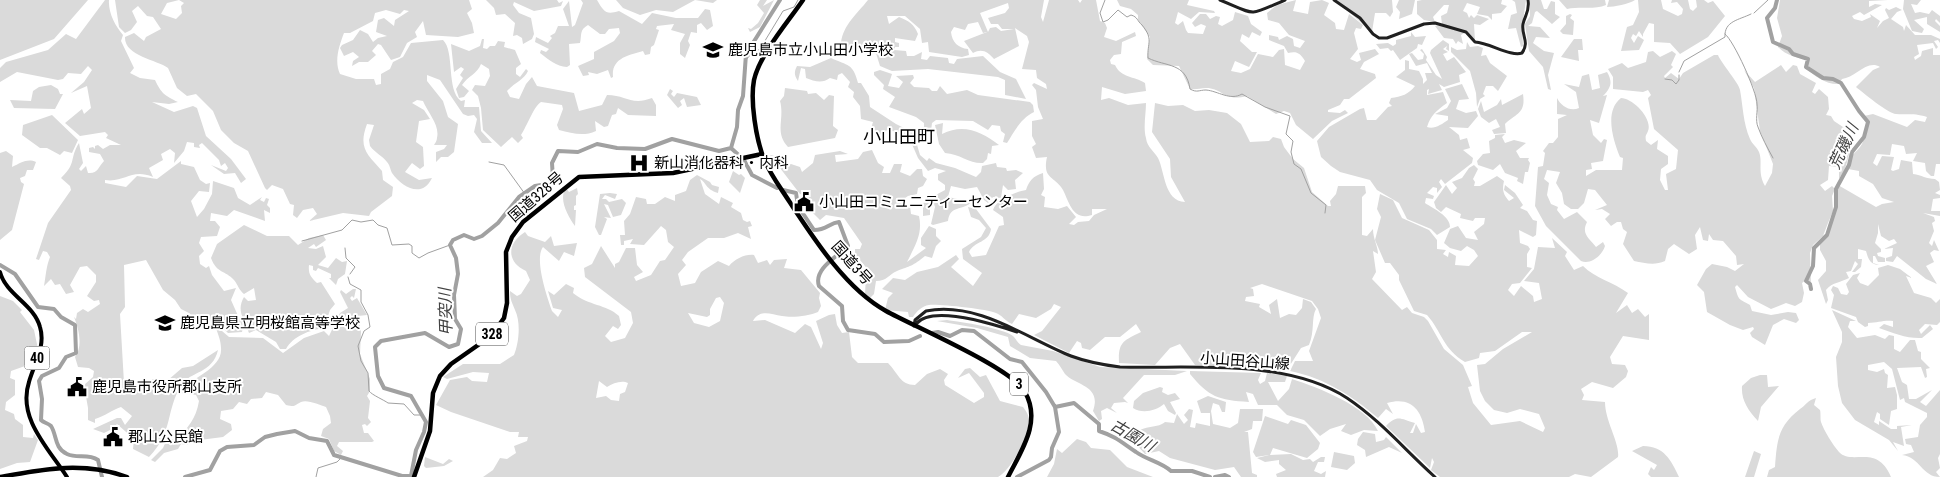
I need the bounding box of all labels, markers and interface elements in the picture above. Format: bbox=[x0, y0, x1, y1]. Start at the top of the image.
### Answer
school or university icon: 鹿児島市立小山田小学校 bbox=[702, 39, 724, 61]
place label: 鹿児島市立小山田小学校 bbox=[728, 41, 893, 59]
water label: 荒磯川 bbox=[1825, 119, 1863, 172]
district label: 小山田町 bbox=[863, 126, 935, 147]
hospital icon: 新山消化器科・内科 bbox=[628, 152, 650, 174]
place label: 新山消化器科・内科 bbox=[654, 154, 789, 172]
street label: 国道328号 bbox=[505, 168, 567, 226]
public building icon: 小山田コミュニティーセンター bbox=[793, 191, 815, 213]
place label: 小山田コミュニティーセンター bbox=[819, 193, 1028, 211]
street label: 国道3号 bbox=[828, 238, 876, 288]
water label: 甲突川 bbox=[435, 286, 456, 336]
school or university icon: 鹿児島県立明桜館高等学校 bbox=[154, 312, 176, 334]
place label: 鹿児島県立明桜館高等学校 bbox=[180, 314, 360, 332]
road number: 328 bbox=[476, 322, 508, 346]
road number: 40 bbox=[24, 346, 50, 369]
street label: 小山田谷山線 bbox=[1199, 349, 1291, 373]
road number: 3 bbox=[1010, 372, 1028, 396]
public building icon: 鹿児島市役所郡山支所 bbox=[66, 376, 88, 398]
place label: 鹿児島市役所郡山支所 bbox=[92, 378, 242, 396]
water label: 古園川 bbox=[1107, 415, 1160, 457]
public building icon: 郡山公民館 bbox=[102, 426, 124, 448]
place label: 郡山公民館 bbox=[128, 428, 203, 446]

